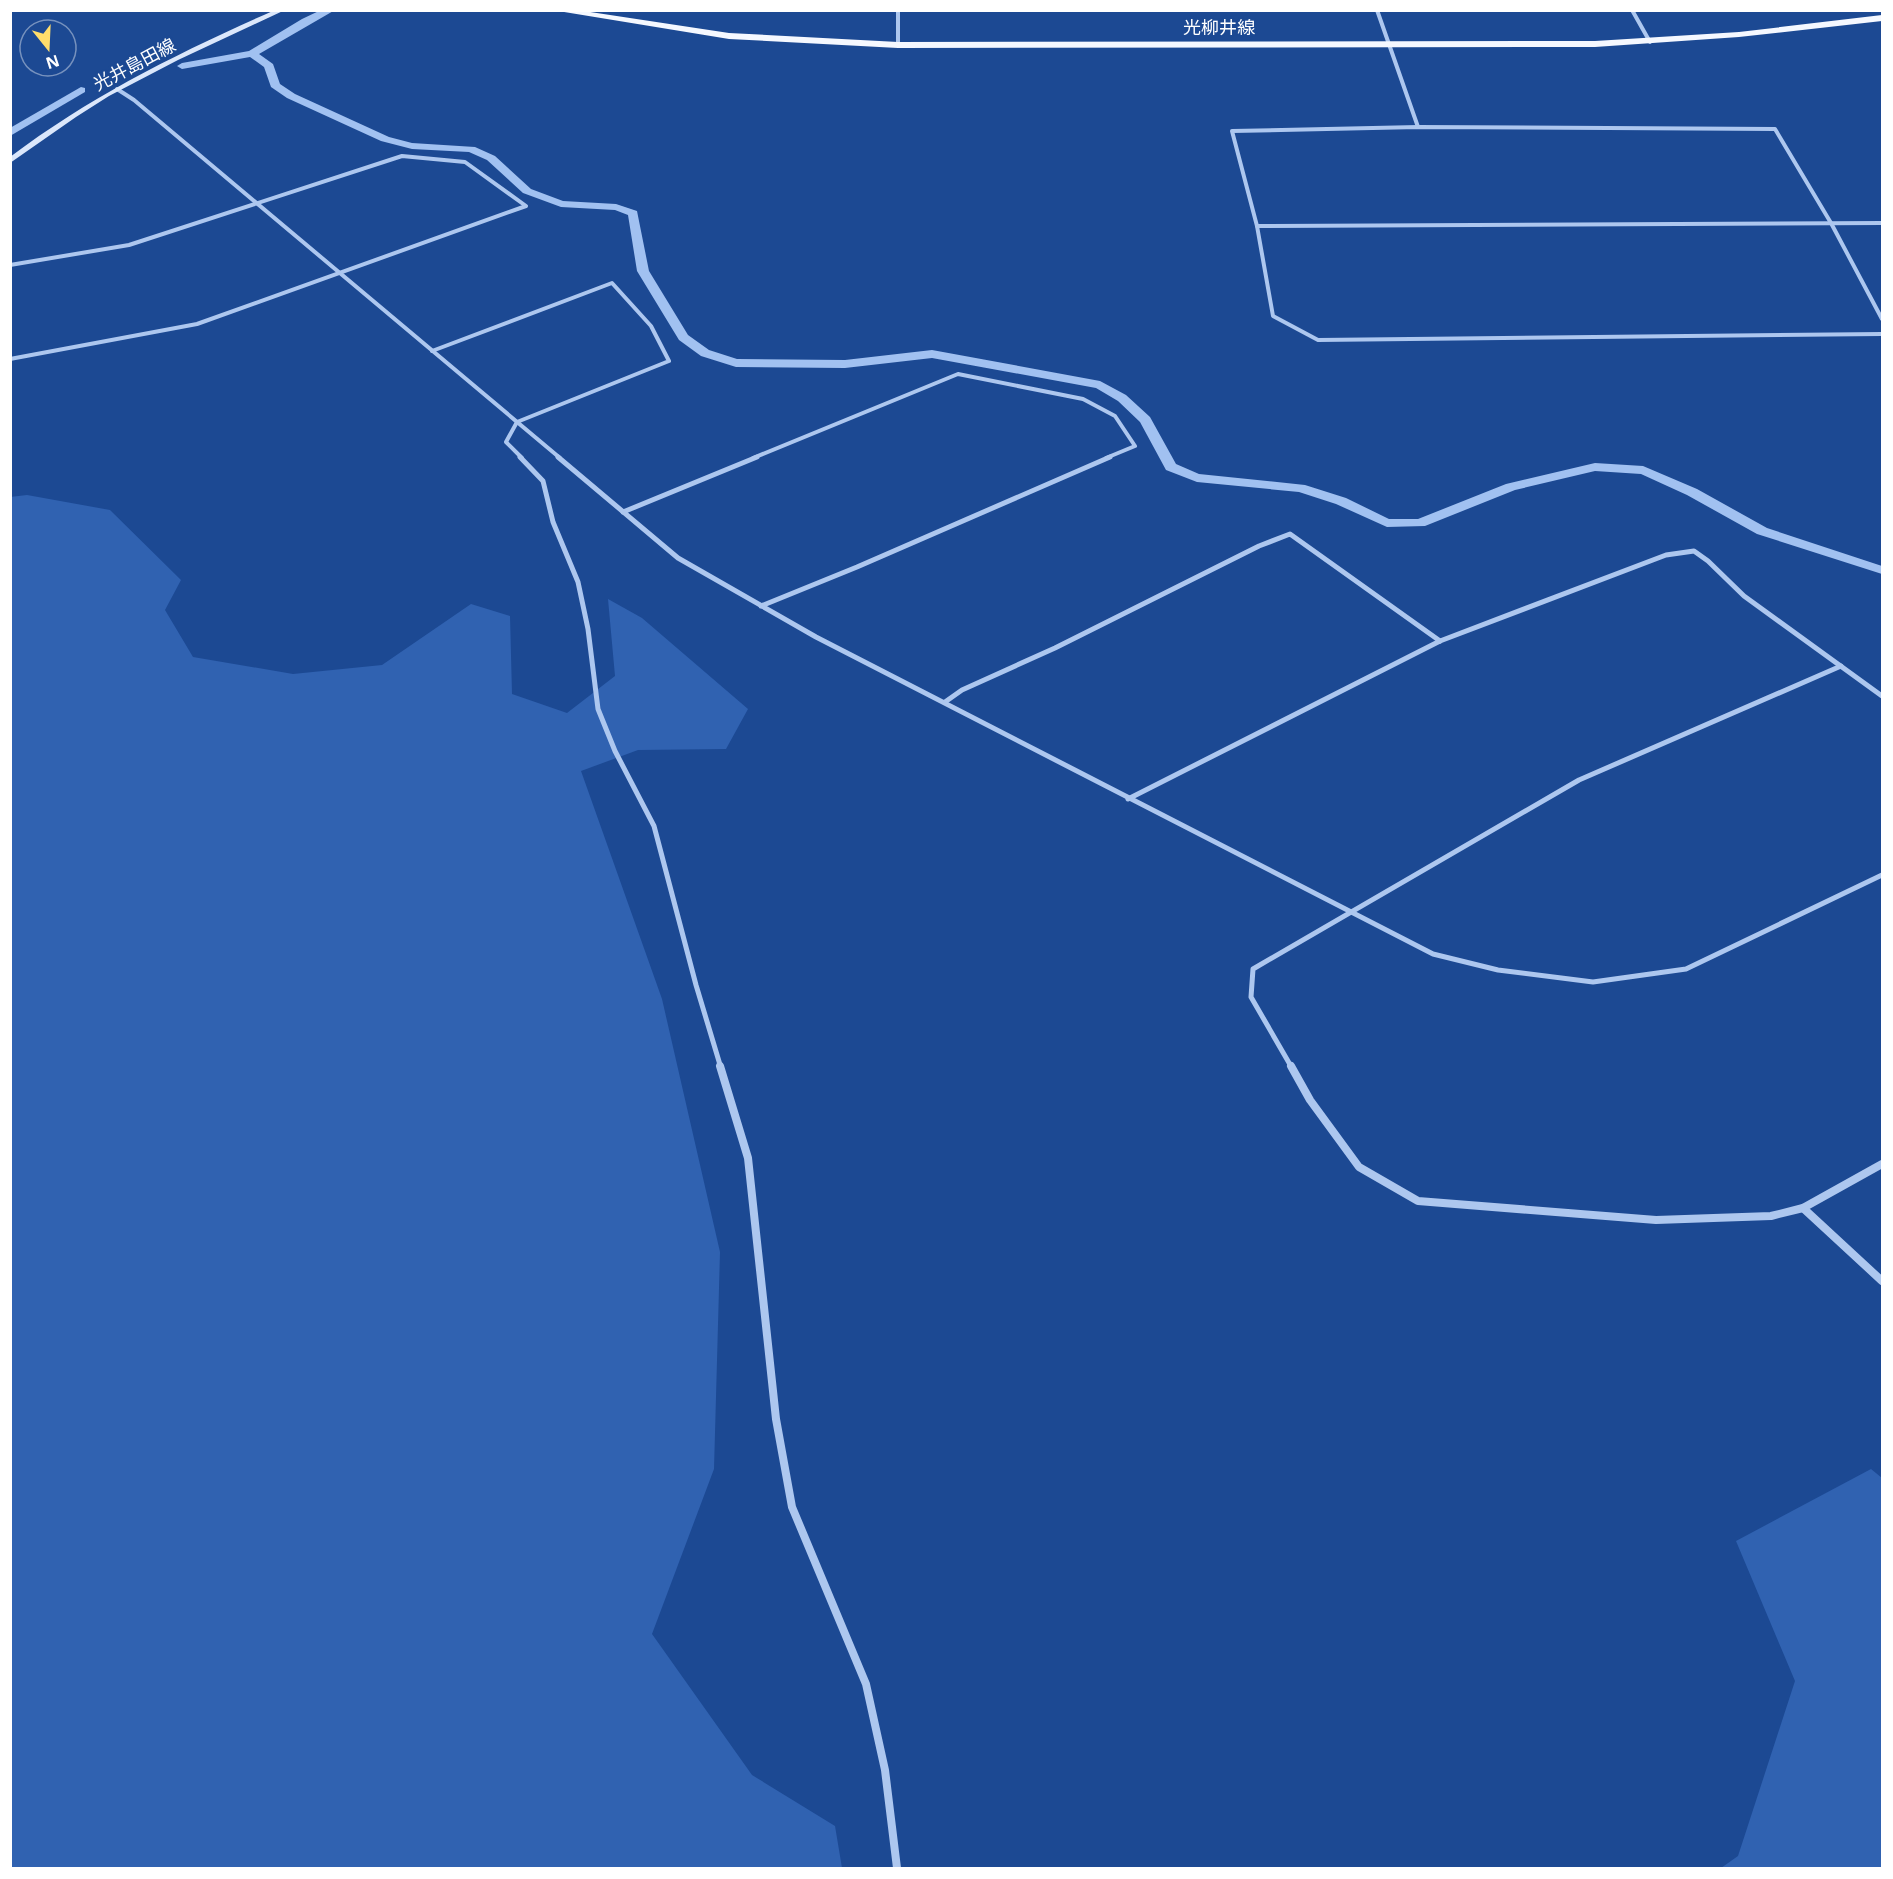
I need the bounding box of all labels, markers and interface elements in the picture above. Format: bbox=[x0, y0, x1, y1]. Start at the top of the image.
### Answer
street label: 光柳井線 bbox=[1183, 15, 1255, 39]
north arrow bbox=[18, 18, 78, 78]
street label: 光井島田線 bbox=[89, 32, 179, 96]
text: N bbox=[43, 50, 62, 75]

